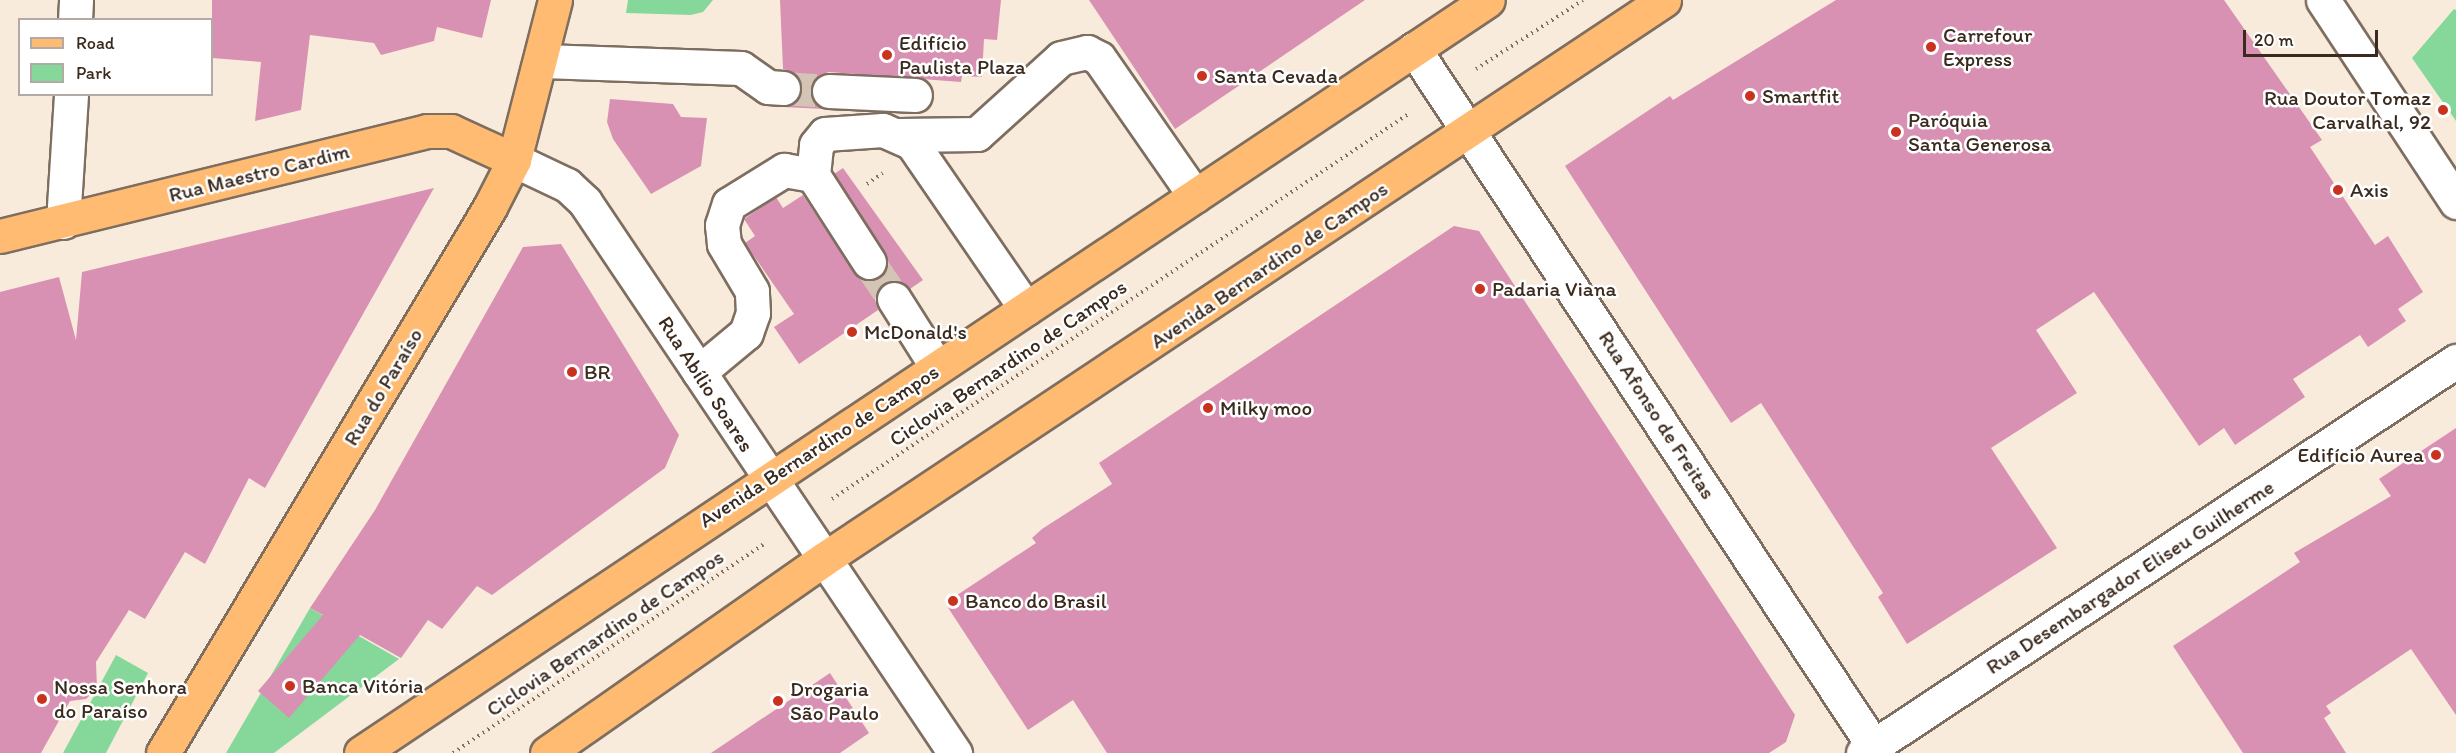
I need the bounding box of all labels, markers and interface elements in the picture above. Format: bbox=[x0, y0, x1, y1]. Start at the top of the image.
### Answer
legend bbox=[18, 18, 213, 96]
scale bar bbox=[2246, 18, 2381, 56]
place label: Carrefour Express bbox=[1943, 22, 2032, 72]
text: 20 m bbox=[2254, 29, 2294, 51]
place label: Edifício Paulista Plaza bbox=[899, 30, 1026, 80]
text: Road bbox=[76, 32, 115, 54]
marker: Carrefour Express bbox=[1924, 40, 1938, 54]
marker: Edifício Paulista Plaza bbox=[880, 48, 894, 62]
text: Park bbox=[76, 62, 111, 84]
place label: Santa Cevada bbox=[1214, 63, 1337, 89]
marker: Santa Cevada bbox=[1195, 69, 1209, 83]
place label: Smartfit bbox=[1762, 83, 1839, 109]
place label: Rua Doutor Tomaz Carvalhal, 92 bbox=[2266, 85, 2431, 135]
marker: Smartfit bbox=[1743, 89, 1757, 103]
marker: Rua Doutor Tomaz Carvalhal, 92 bbox=[2436, 103, 2450, 117]
place label: Paróquia Santa Generosa bbox=[1908, 107, 2051, 157]
marker: Paróquia Santa Generosa bbox=[1889, 125, 1903, 139]
street label: Rua Maestro Cardim bbox=[166, 138, 352, 208]
street label: Avenida Bernardino de Campos bbox=[1146, 176, 1392, 354]
place label: Axis bbox=[2350, 177, 2389, 203]
marker: Axis bbox=[2331, 183, 2345, 197]
street label: Ciclovia Bernardino de Campos bbox=[885, 274, 1131, 452]
place label: Padaria Viana bbox=[1492, 276, 1616, 302]
marker: Padaria Viana bbox=[1473, 282, 1487, 296]
street label: Rua Abílio Soares bbox=[653, 312, 759, 456]
place label: McDonald's bbox=[864, 319, 967, 345]
street label: Rua do Paraíso bbox=[338, 324, 428, 450]
marker: McDonald's bbox=[845, 325, 859, 339]
street label: Rua Afonso de Freitas bbox=[1593, 326, 1721, 504]
place label: BR bbox=[584, 359, 611, 385]
street label: Avenida Bernardino de Campos bbox=[694, 359, 944, 533]
marker: BR bbox=[565, 365, 579, 379]
place label: Milky moo bbox=[1220, 395, 1312, 421]
marker: Milky moo bbox=[1201, 401, 1215, 415]
place label: Edifício Aurea bbox=[2297, 442, 2424, 468]
marker: Edifício Aurea bbox=[2429, 448, 2443, 462]
street label: Rua Desembargador Eliseu Guilherme bbox=[1981, 474, 2279, 680]
street label: Ciclovia Bernardino de Campos bbox=[482, 544, 728, 722]
place label: Banco do Brasil bbox=[965, 588, 1107, 614]
marker: Banco do Brasil bbox=[946, 594, 960, 608]
place label: Banca Vitória bbox=[302, 673, 424, 699]
place label: Nossa Senhora do Paraíso bbox=[54, 674, 187, 724]
place label: Drogaria São Paulo bbox=[790, 676, 879, 726]
marker: Banca Vitória bbox=[283, 679, 297, 693]
marker: Nossa Senhora do Paraíso bbox=[35, 692, 49, 706]
marker: Drogaria São Paulo bbox=[771, 694, 785, 708]

